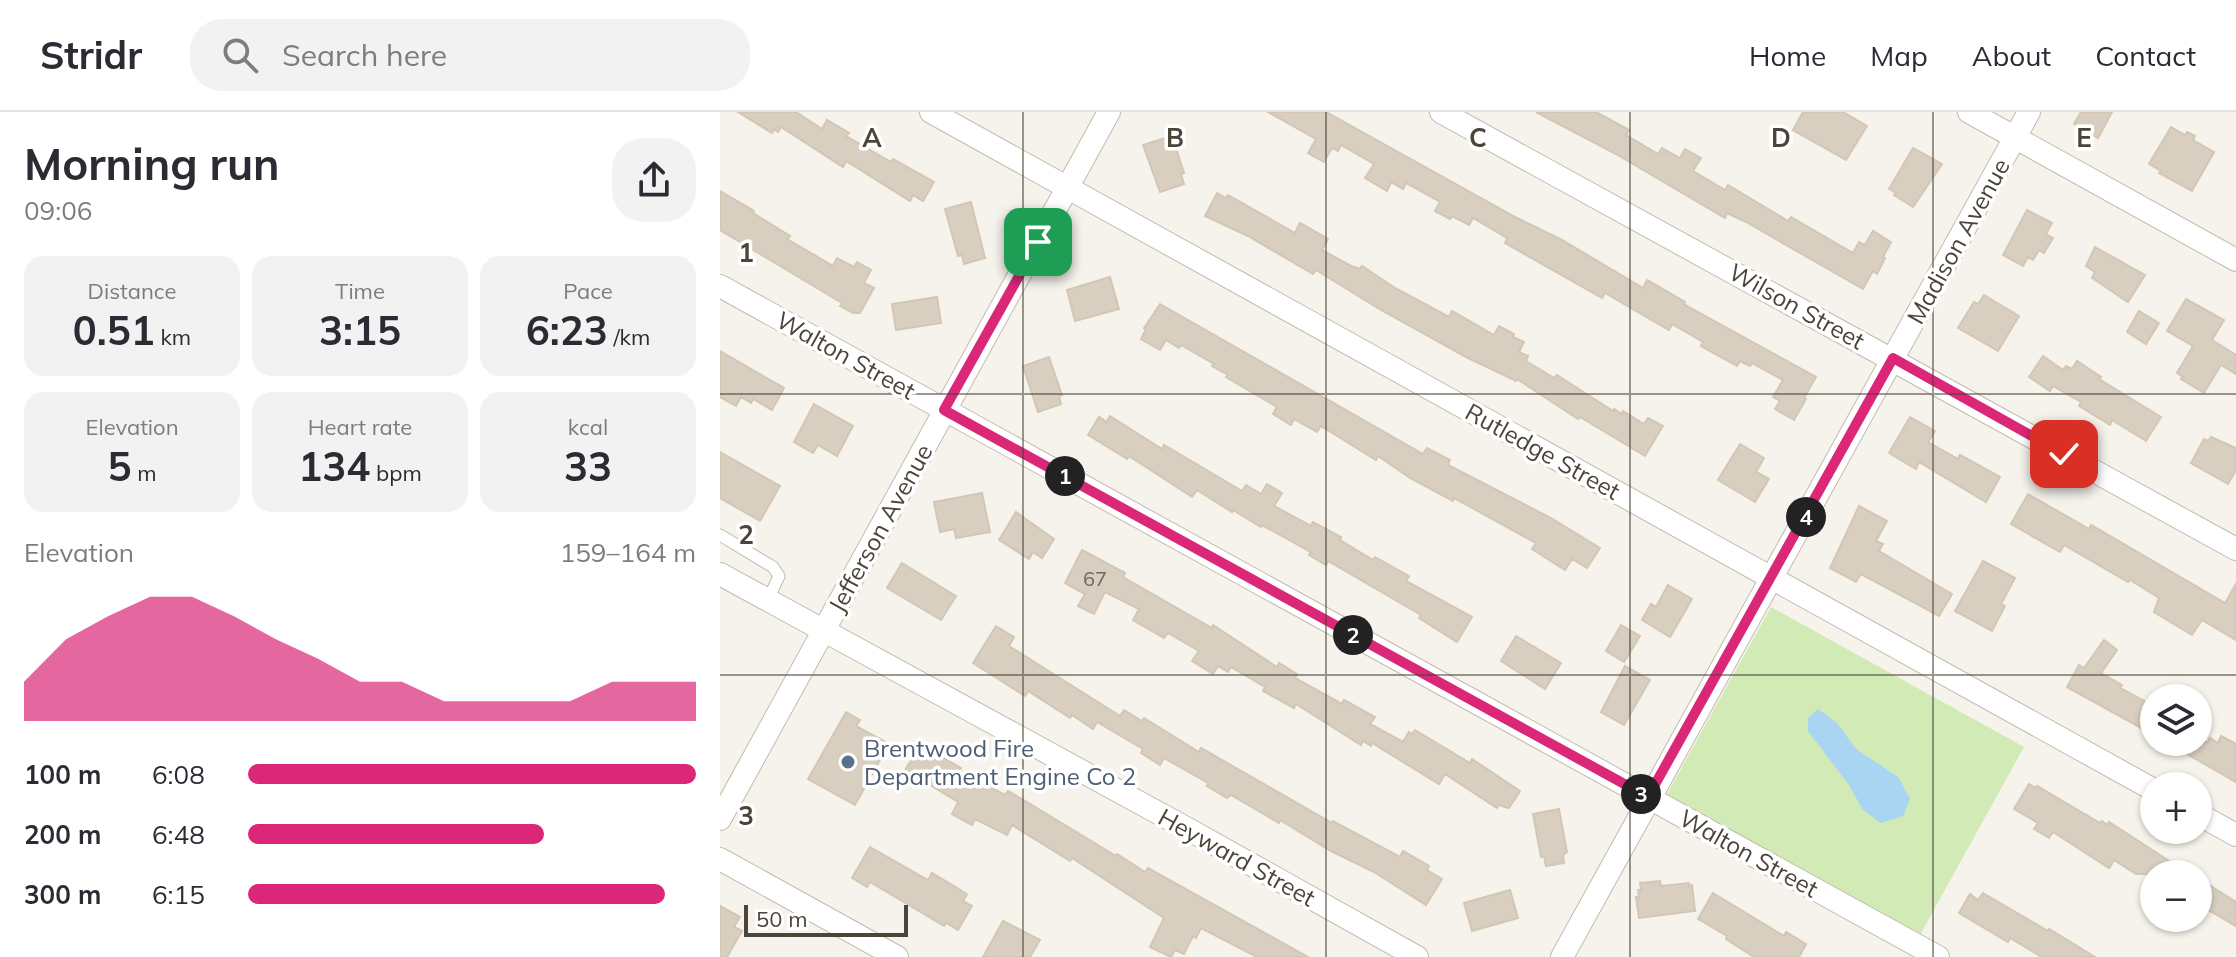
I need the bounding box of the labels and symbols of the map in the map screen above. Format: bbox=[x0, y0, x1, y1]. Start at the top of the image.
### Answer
text: A bbox=[862, 121, 882, 154]
text: B bbox=[1166, 121, 1184, 154]
text: C bbox=[1469, 121, 1487, 154]
text: D bbox=[1771, 121, 1791, 154]
text: E bbox=[2076, 121, 2092, 154]
street label: Madison Avenue bbox=[1900, 153, 2016, 329]
pin bbox=[1004, 208, 1072, 276]
text: 1 bbox=[738, 236, 754, 269]
street label: Wilson Street bbox=[1724, 256, 1870, 356]
street label: Walton Street bbox=[771, 305, 921, 405]
street label: Rutledge Street bbox=[1460, 396, 1626, 506]
pin bbox=[2030, 420, 2098, 488]
street label: Jefferson Avenue bbox=[821, 439, 939, 617]
pin: 1 bbox=[1045, 456, 1085, 496]
pin: 4 bbox=[1786, 497, 1826, 537]
text: 2 bbox=[738, 518, 754, 551]
house number: 67 bbox=[1083, 566, 1107, 591]
pin: 2 bbox=[1333, 615, 1373, 655]
place label: Brentwood Fire Department Engine Co 2 bbox=[864, 733, 1136, 791]
marker: Brentwood Fire Department Engine Co 2 bbox=[839, 753, 857, 771]
pin: 3 bbox=[1621, 774, 1661, 814]
text: 3 bbox=[738, 799, 754, 832]
street label: Heyward Street bbox=[1153, 801, 1321, 913]
street label: Walton Street bbox=[1674, 803, 1824, 903]
scale bar bbox=[744, 901, 908, 937]

